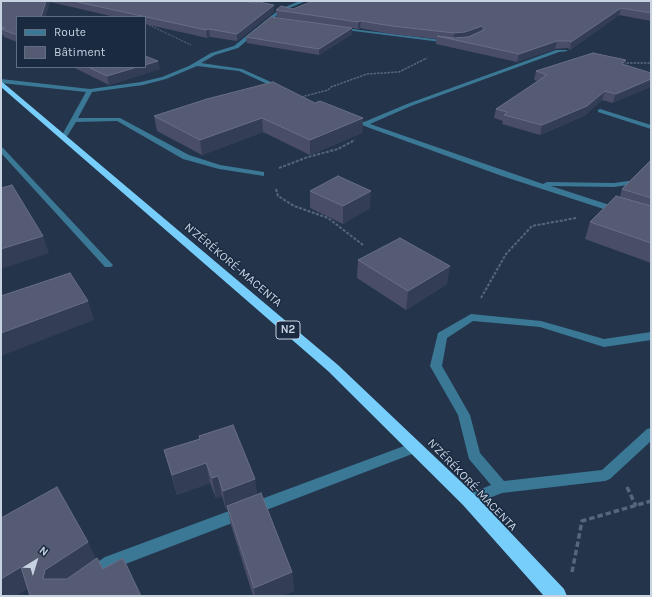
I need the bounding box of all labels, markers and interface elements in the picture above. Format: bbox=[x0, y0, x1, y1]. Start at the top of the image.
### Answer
legend bbox=[16, 16, 146, 68]
text: Route bbox=[54, 25, 86, 39]
text: Bâtiment bbox=[54, 45, 105, 59]
street label: N'ZÉRÉKORÉ-MACENTA bbox=[181, 220, 285, 310]
road number: N2 bbox=[276, 321, 300, 339]
street label: N'ZÉRÉKORÉ-MACENTA bbox=[424, 436, 520, 534]
north arrow bbox=[16, 541, 56, 581]
text: N bbox=[37, 544, 51, 559]

